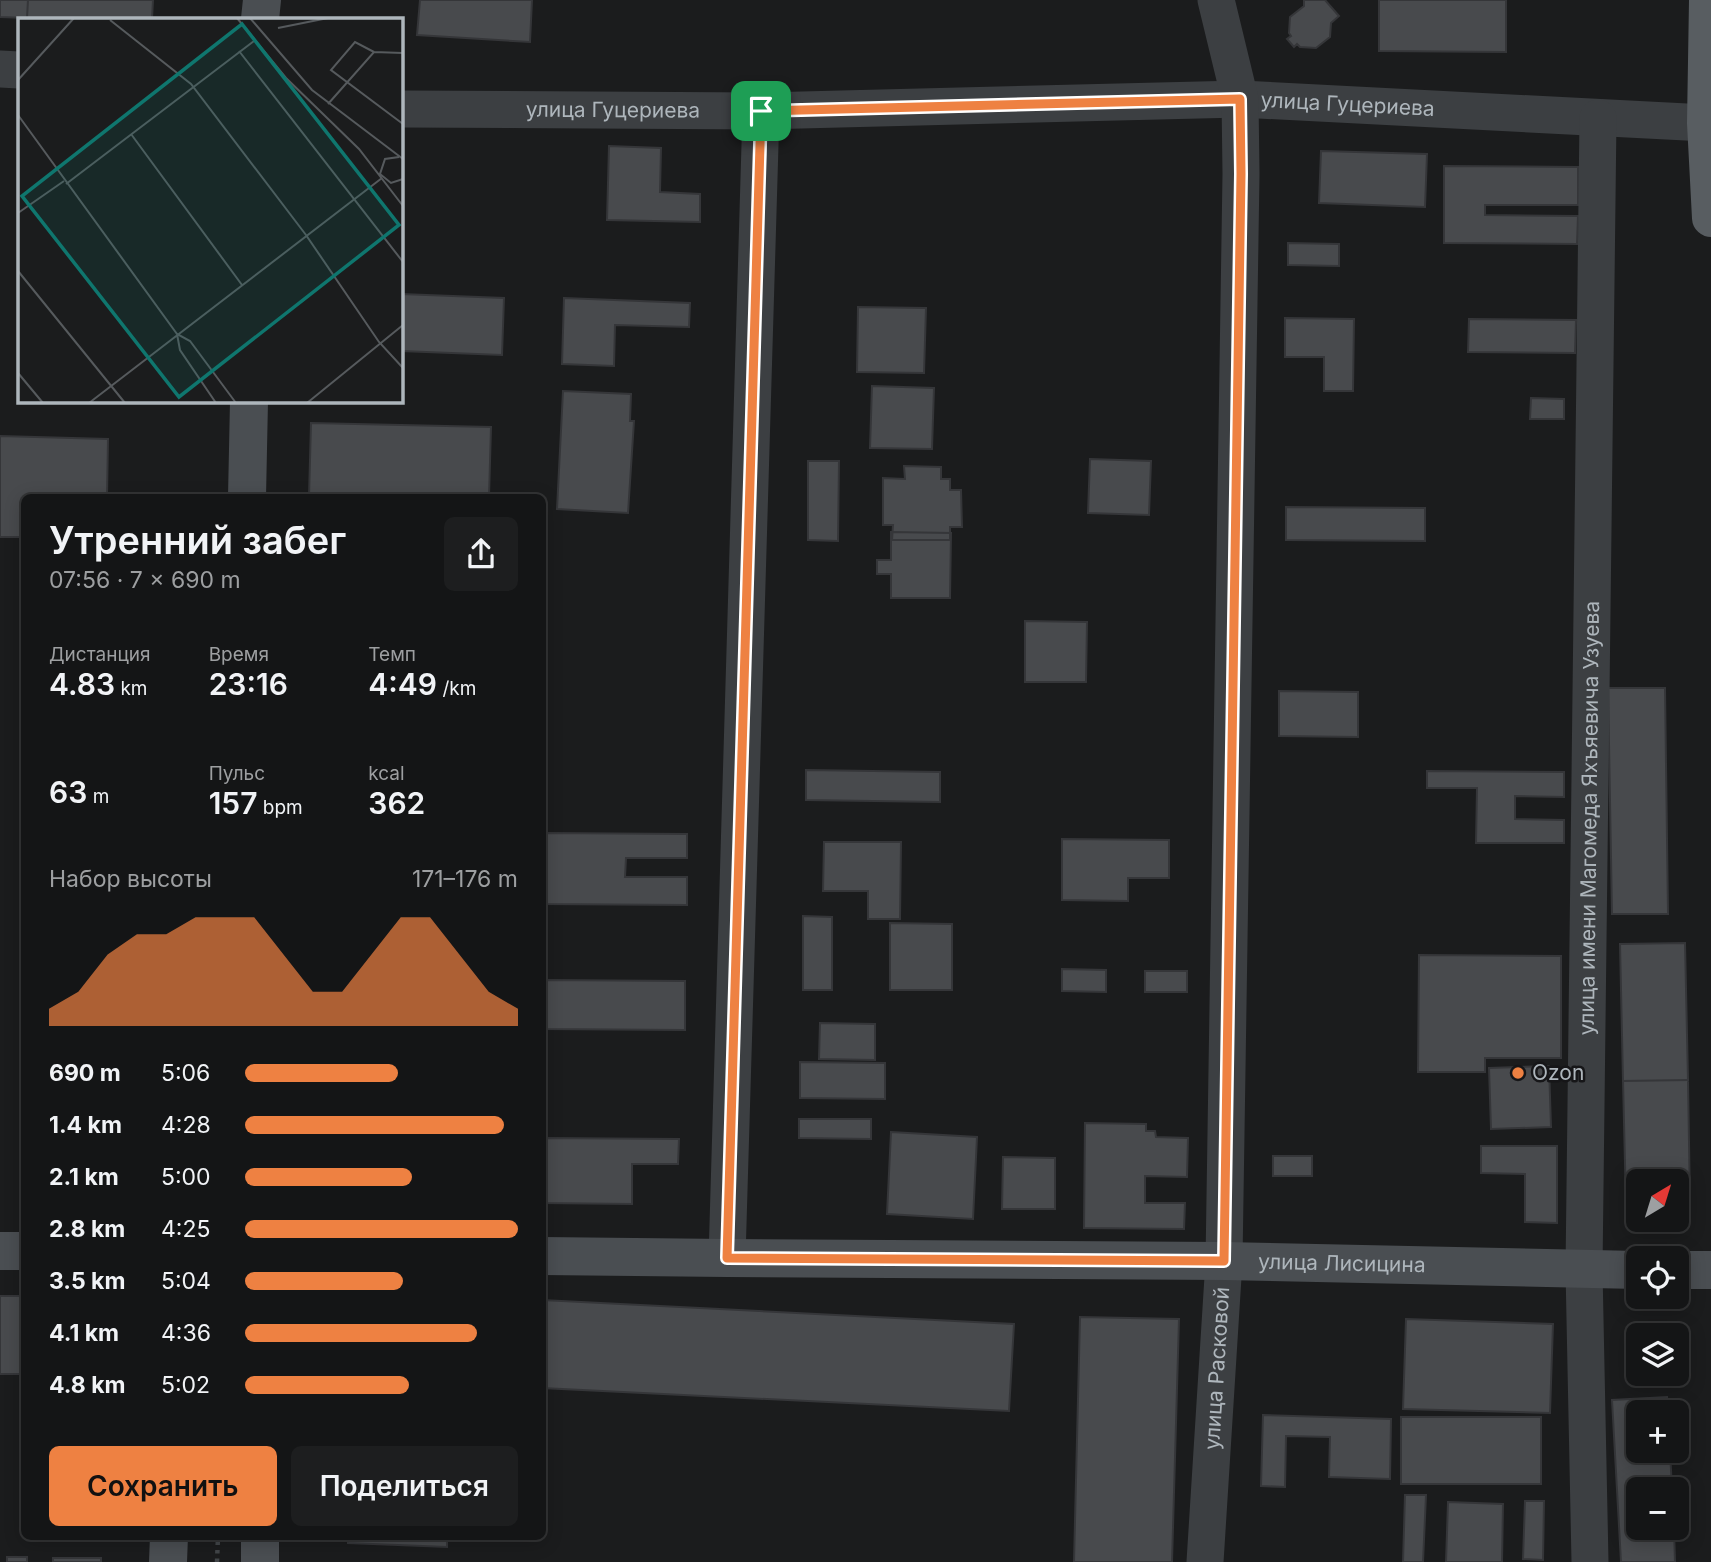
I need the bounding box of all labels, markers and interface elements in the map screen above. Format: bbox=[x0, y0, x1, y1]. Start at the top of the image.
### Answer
inset map bbox=[18, 18, 402, 402]
pin bbox=[731, 81, 791, 141]
street label: улица Гуцериева bbox=[1260, 87, 1435, 121]
icon: arrive bbox=[742, 92, 780, 130]
street label: улица Гуцериева bbox=[526, 97, 700, 123]
text: Утренний забег bbox=[49, 517, 346, 563]
button: share bbox=[444, 517, 518, 591]
text: 07:56 · 7 × 690 m bbox=[49, 566, 241, 594]
street label: улица имени Магомеда Яхъяевича Узуева bbox=[1574, 601, 1604, 1036]
text: Дистанция bbox=[49, 643, 151, 666]
text: Время bbox=[209, 643, 269, 666]
text: Темп bbox=[368, 643, 416, 666]
text: 4.83 bbox=[49, 666, 115, 702]
text: 23:16 bbox=[209, 666, 288, 702]
text: 4:49 bbox=[368, 666, 437, 702]
text: km bbox=[115, 677, 147, 700]
text: /km bbox=[437, 677, 476, 700]
text: Пульс bbox=[209, 762, 265, 785]
text: kcal bbox=[368, 762, 405, 785]
text: 63 bbox=[49, 774, 87, 810]
text: m bbox=[87, 785, 109, 808]
text: 157 bbox=[209, 785, 258, 821]
text: 362 bbox=[368, 785, 425, 821]
text: bpm bbox=[258, 796, 303, 819]
text: Набор высоты bbox=[49, 865, 212, 893]
text: 171–176 m bbox=[412, 865, 518, 893]
text: 690 m bbox=[49, 1059, 121, 1087]
text: 5:06 bbox=[161, 1059, 210, 1087]
place label: Ozon bbox=[1532, 1060, 1584, 1085]
marker: Ozon bbox=[1510, 1065, 1526, 1081]
text: 1.4 km bbox=[49, 1111, 122, 1139]
text: 4:28 bbox=[161, 1111, 211, 1139]
text: 2.1 km bbox=[49, 1163, 119, 1191]
text: 5:00 bbox=[161, 1163, 211, 1191]
north arrow bbox=[1626, 1169, 1689, 1232]
map controls bbox=[1626, 1169, 1689, 1540]
text: 2.8 km bbox=[49, 1215, 125, 1243]
text: 4:25 bbox=[161, 1215, 211, 1243]
button: locate bbox=[1626, 1246, 1689, 1309]
street label: улица Лисицина bbox=[1258, 1249, 1426, 1277]
text: 3.5 km bbox=[49, 1267, 125, 1295]
text: 5:04 bbox=[161, 1267, 211, 1295]
street label: улица Расковой bbox=[1199, 1286, 1234, 1451]
text: 4.1 km bbox=[49, 1319, 119, 1347]
text: 4:36 bbox=[161, 1319, 211, 1347]
button: layers bbox=[1626, 1323, 1689, 1386]
text: 4.8 km bbox=[49, 1371, 126, 1399]
text: 5:02 bbox=[161, 1371, 210, 1399]
button: + bbox=[1626, 1400, 1689, 1463]
button: Сохранить bbox=[49, 1446, 277, 1526]
button: Поделиться bbox=[291, 1446, 518, 1526]
button: − bbox=[1626, 1477, 1689, 1540]

